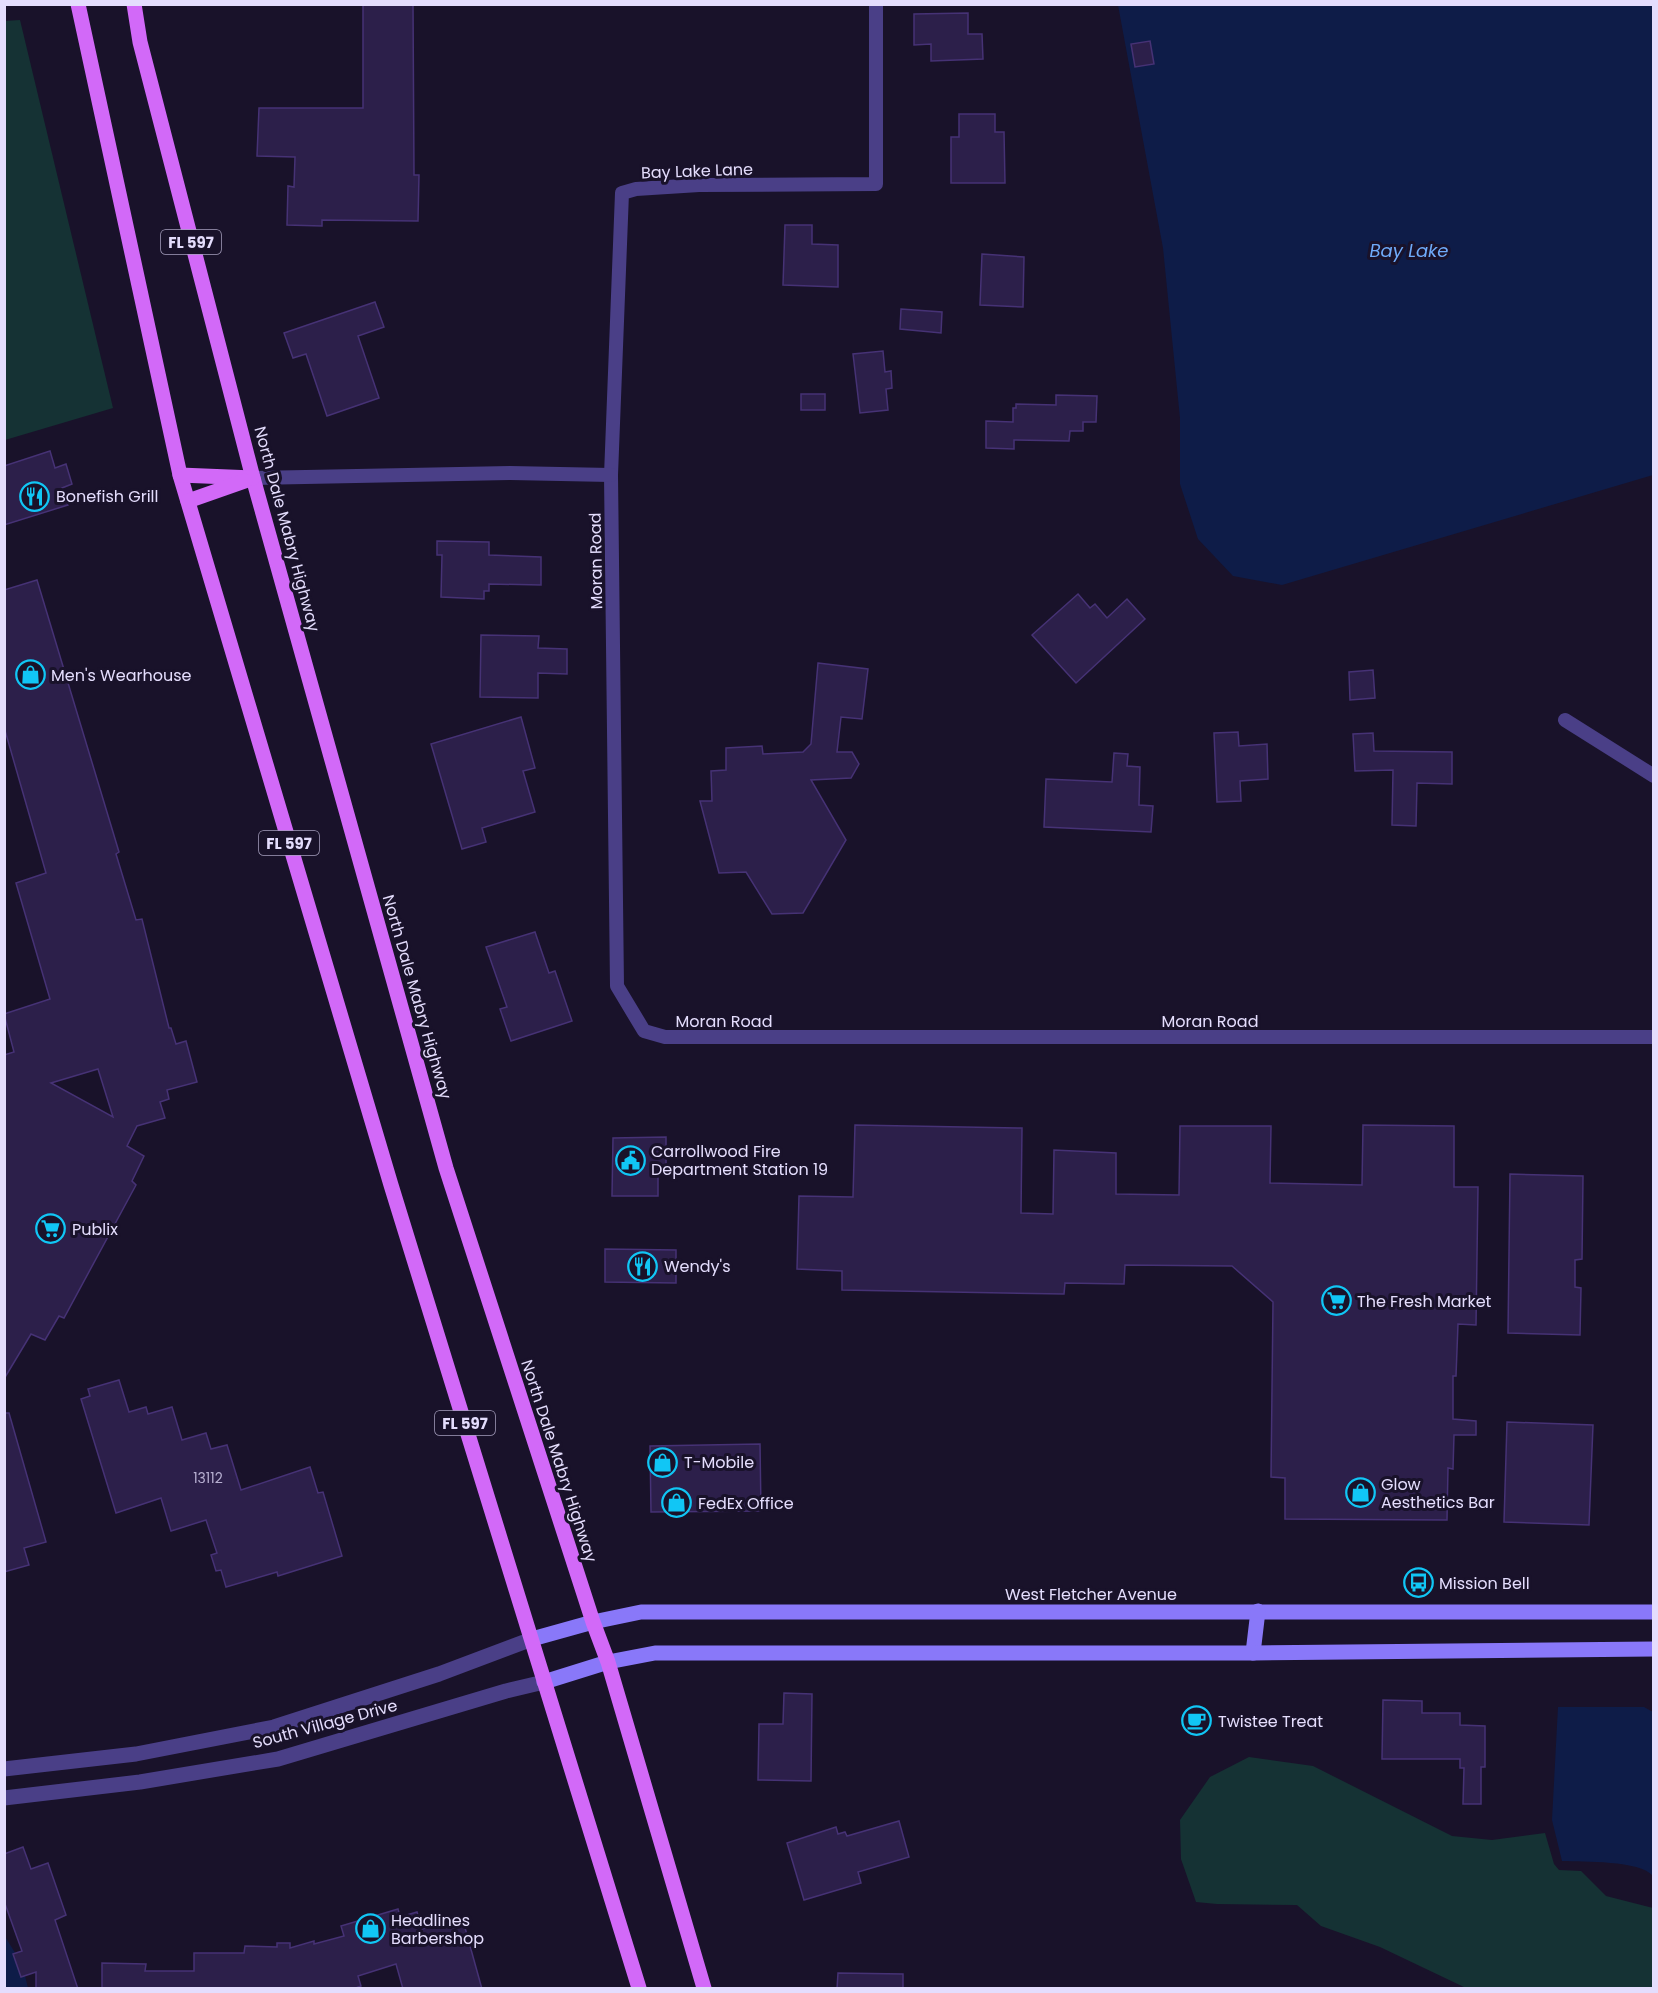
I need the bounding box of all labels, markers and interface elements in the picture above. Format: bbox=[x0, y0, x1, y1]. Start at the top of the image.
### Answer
street label: Bay Lake Lane bbox=[641, 158, 753, 184]
road number: FL 597 bbox=[161, 230, 221, 254]
water label: Bay Lake bbox=[1369, 238, 1449, 263]
street label: North Dale Mabry Highway bbox=[248, 424, 326, 634]
restaurant icon: Bonefish Grill bbox=[19, 480, 51, 512]
place label: Bonefish Grill bbox=[56, 485, 159, 508]
street label: Moran Road bbox=[584, 512, 608, 610]
shop icon: Men's Wearhouse bbox=[14, 659, 46, 691]
place label: Men's Wearhouse bbox=[51, 664, 191, 687]
road number: FL 597 bbox=[259, 831, 319, 855]
street label: North Dale Mabry Highway bbox=[377, 892, 457, 1102]
street label: Moran Road bbox=[676, 1010, 772, 1033]
street label: Moran Road bbox=[1162, 1010, 1258, 1033]
place label: Carrollwood Fire Department Station 19 bbox=[651, 1140, 828, 1181]
public building icon: Carrollwood Fire Department Station 19 bbox=[614, 1144, 646, 1176]
supermarket icon: Publix bbox=[35, 1213, 67, 1245]
place label: Publix bbox=[72, 1218, 118, 1241]
restaurant icon: Wendy's bbox=[627, 1250, 659, 1282]
place label: Wendy's bbox=[664, 1255, 731, 1278]
supermarket icon: The Fresh Market bbox=[1320, 1285, 1352, 1317]
place label: The Fresh Market bbox=[1357, 1290, 1492, 1313]
street label: North Dale Mabry Highway bbox=[515, 1357, 603, 1565]
road number: FL 597 bbox=[435, 1411, 495, 1435]
shop icon: T-Mobile bbox=[647, 1446, 679, 1478]
place label: T-Mobile bbox=[684, 1451, 754, 1474]
house number: 13112 bbox=[193, 1468, 223, 1488]
place label: Glow Aesthetics Bar bbox=[1381, 1473, 1495, 1514]
shop icon: Glow Aesthetics Bar bbox=[1344, 1477, 1376, 1509]
shop icon: FedEx Office bbox=[661, 1487, 693, 1519]
place label: FedEx Office bbox=[698, 1492, 794, 1515]
bus stop icon: Mission Bell bbox=[1402, 1567, 1434, 1599]
place label: Mission Bell bbox=[1439, 1572, 1530, 1595]
street label: West Fletcher Avenue bbox=[1005, 1583, 1177, 1606]
street label: South Village Drive bbox=[250, 1694, 400, 1754]
cafe icon: Twistee Treat bbox=[1181, 1705, 1213, 1737]
place label: Twistee Treat bbox=[1218, 1710, 1323, 1733]
place label: Headlines Barbershop bbox=[391, 1909, 484, 1950]
shop icon: Headlines Barbershop bbox=[354, 1913, 386, 1945]

